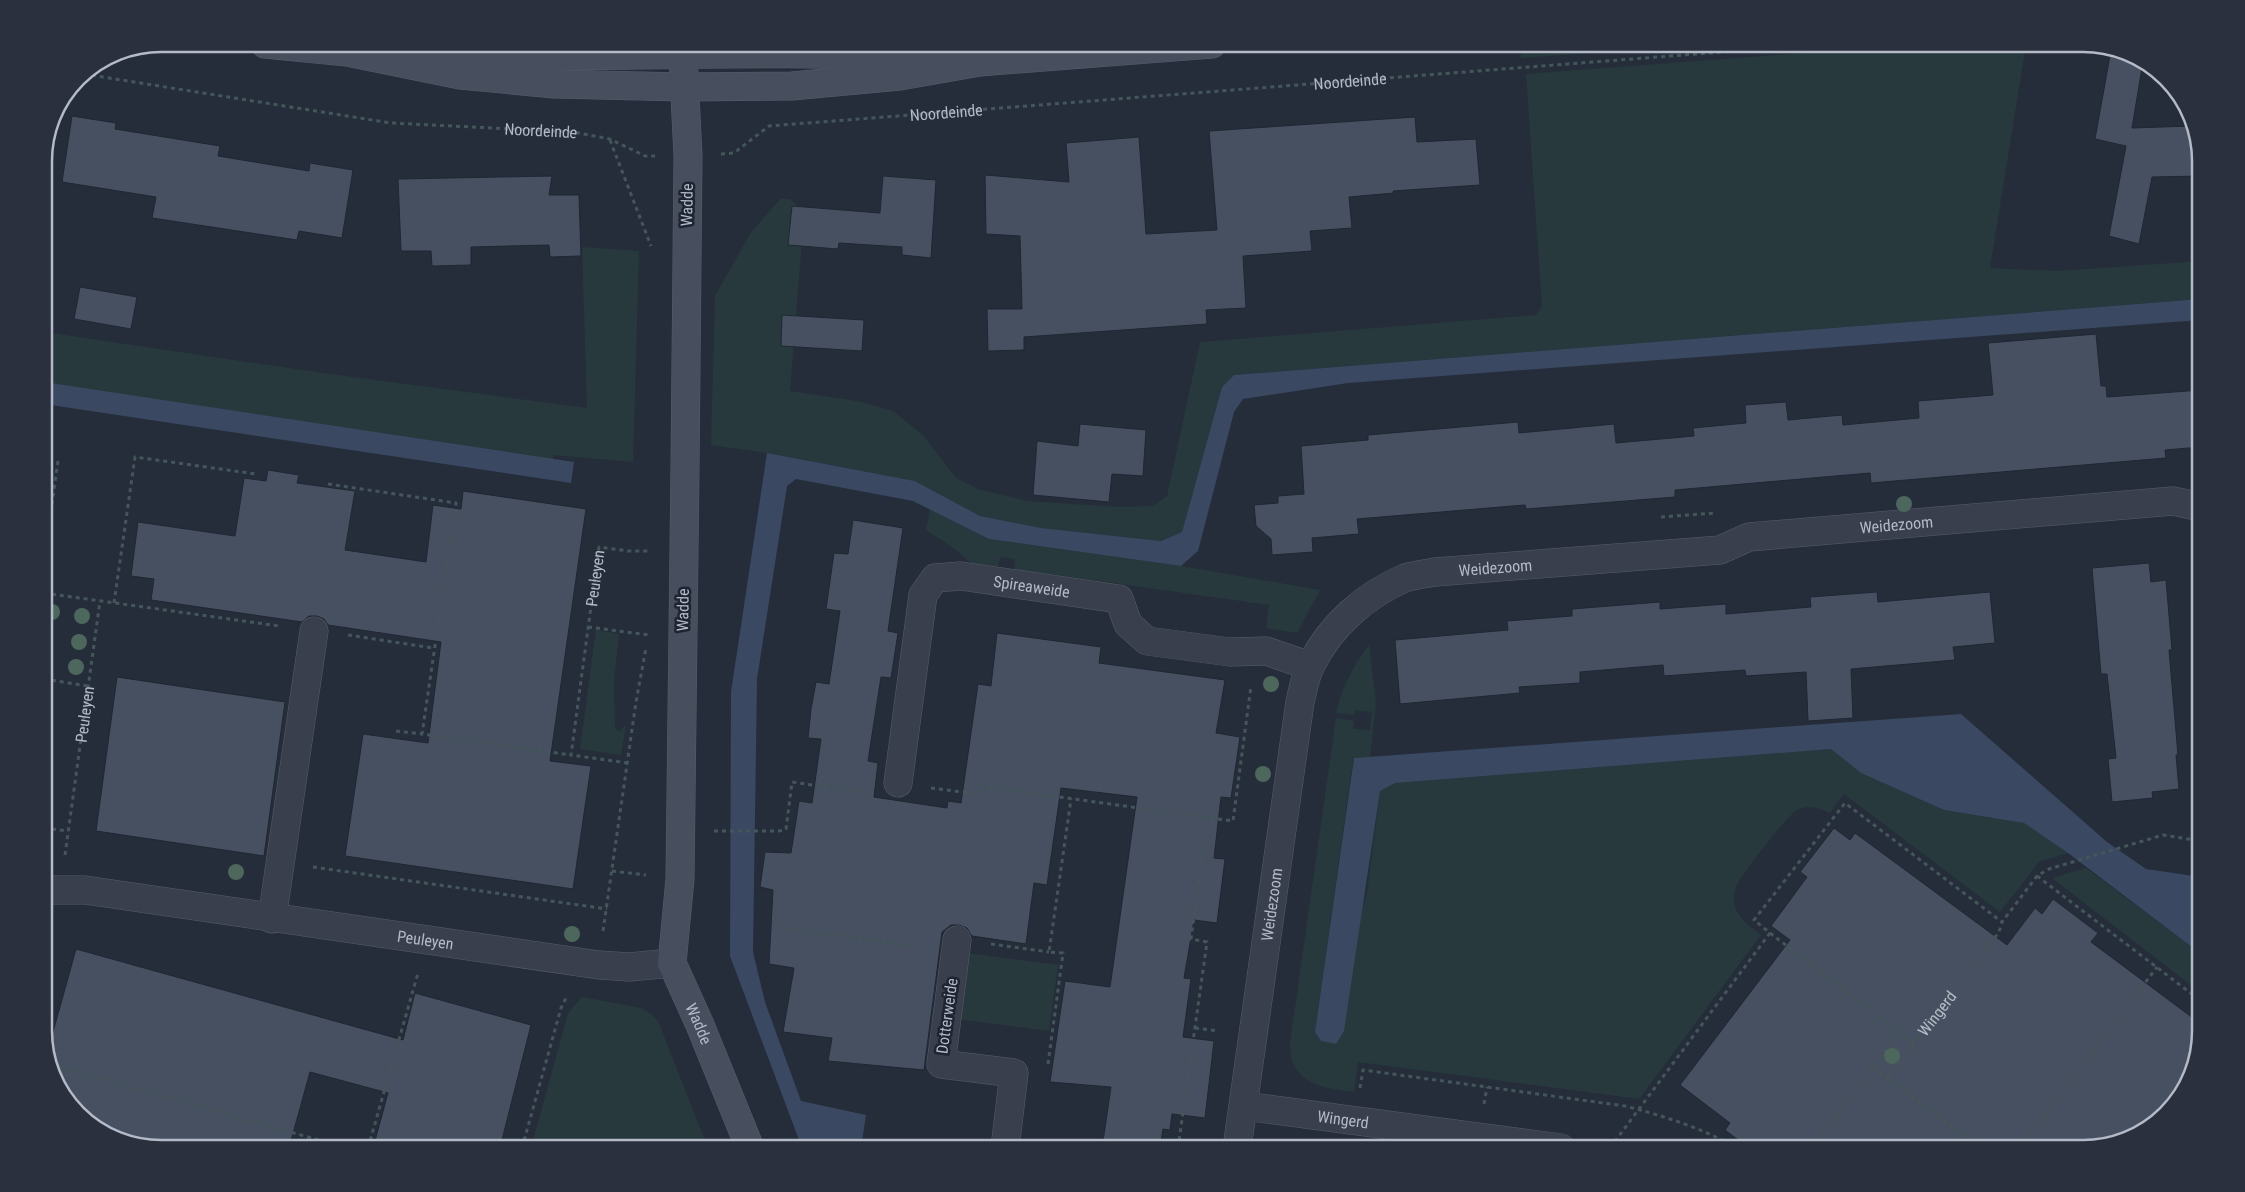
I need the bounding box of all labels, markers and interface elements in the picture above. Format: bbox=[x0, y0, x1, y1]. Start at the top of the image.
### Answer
street label: Noordeinde bbox=[1313, 69, 1387, 93]
street label: Noordeinde bbox=[909, 100, 983, 125]
street label: Noordeinde bbox=[504, 119, 579, 142]
street label: Wadde bbox=[677, 183, 697, 227]
street label: Weidezoom bbox=[1859, 512, 1934, 537]
street label: Peuleyen bbox=[582, 549, 608, 608]
street label: Weidezoom bbox=[1458, 555, 1533, 580]
street label: Spireaweide bbox=[992, 571, 1071, 601]
street label: Wadde bbox=[673, 588, 693, 632]
street label: Peuleyen bbox=[71, 685, 98, 744]
street label: Weidezoom bbox=[1257, 867, 1286, 942]
street label: Peuleyen bbox=[396, 926, 455, 953]
street label: Dotterweide bbox=[932, 977, 962, 1055]
street label: Wingerd bbox=[1913, 987, 1960, 1040]
street label: Wadde bbox=[682, 1000, 716, 1047]
street label: Wingerd bbox=[1316, 1106, 1370, 1132]

